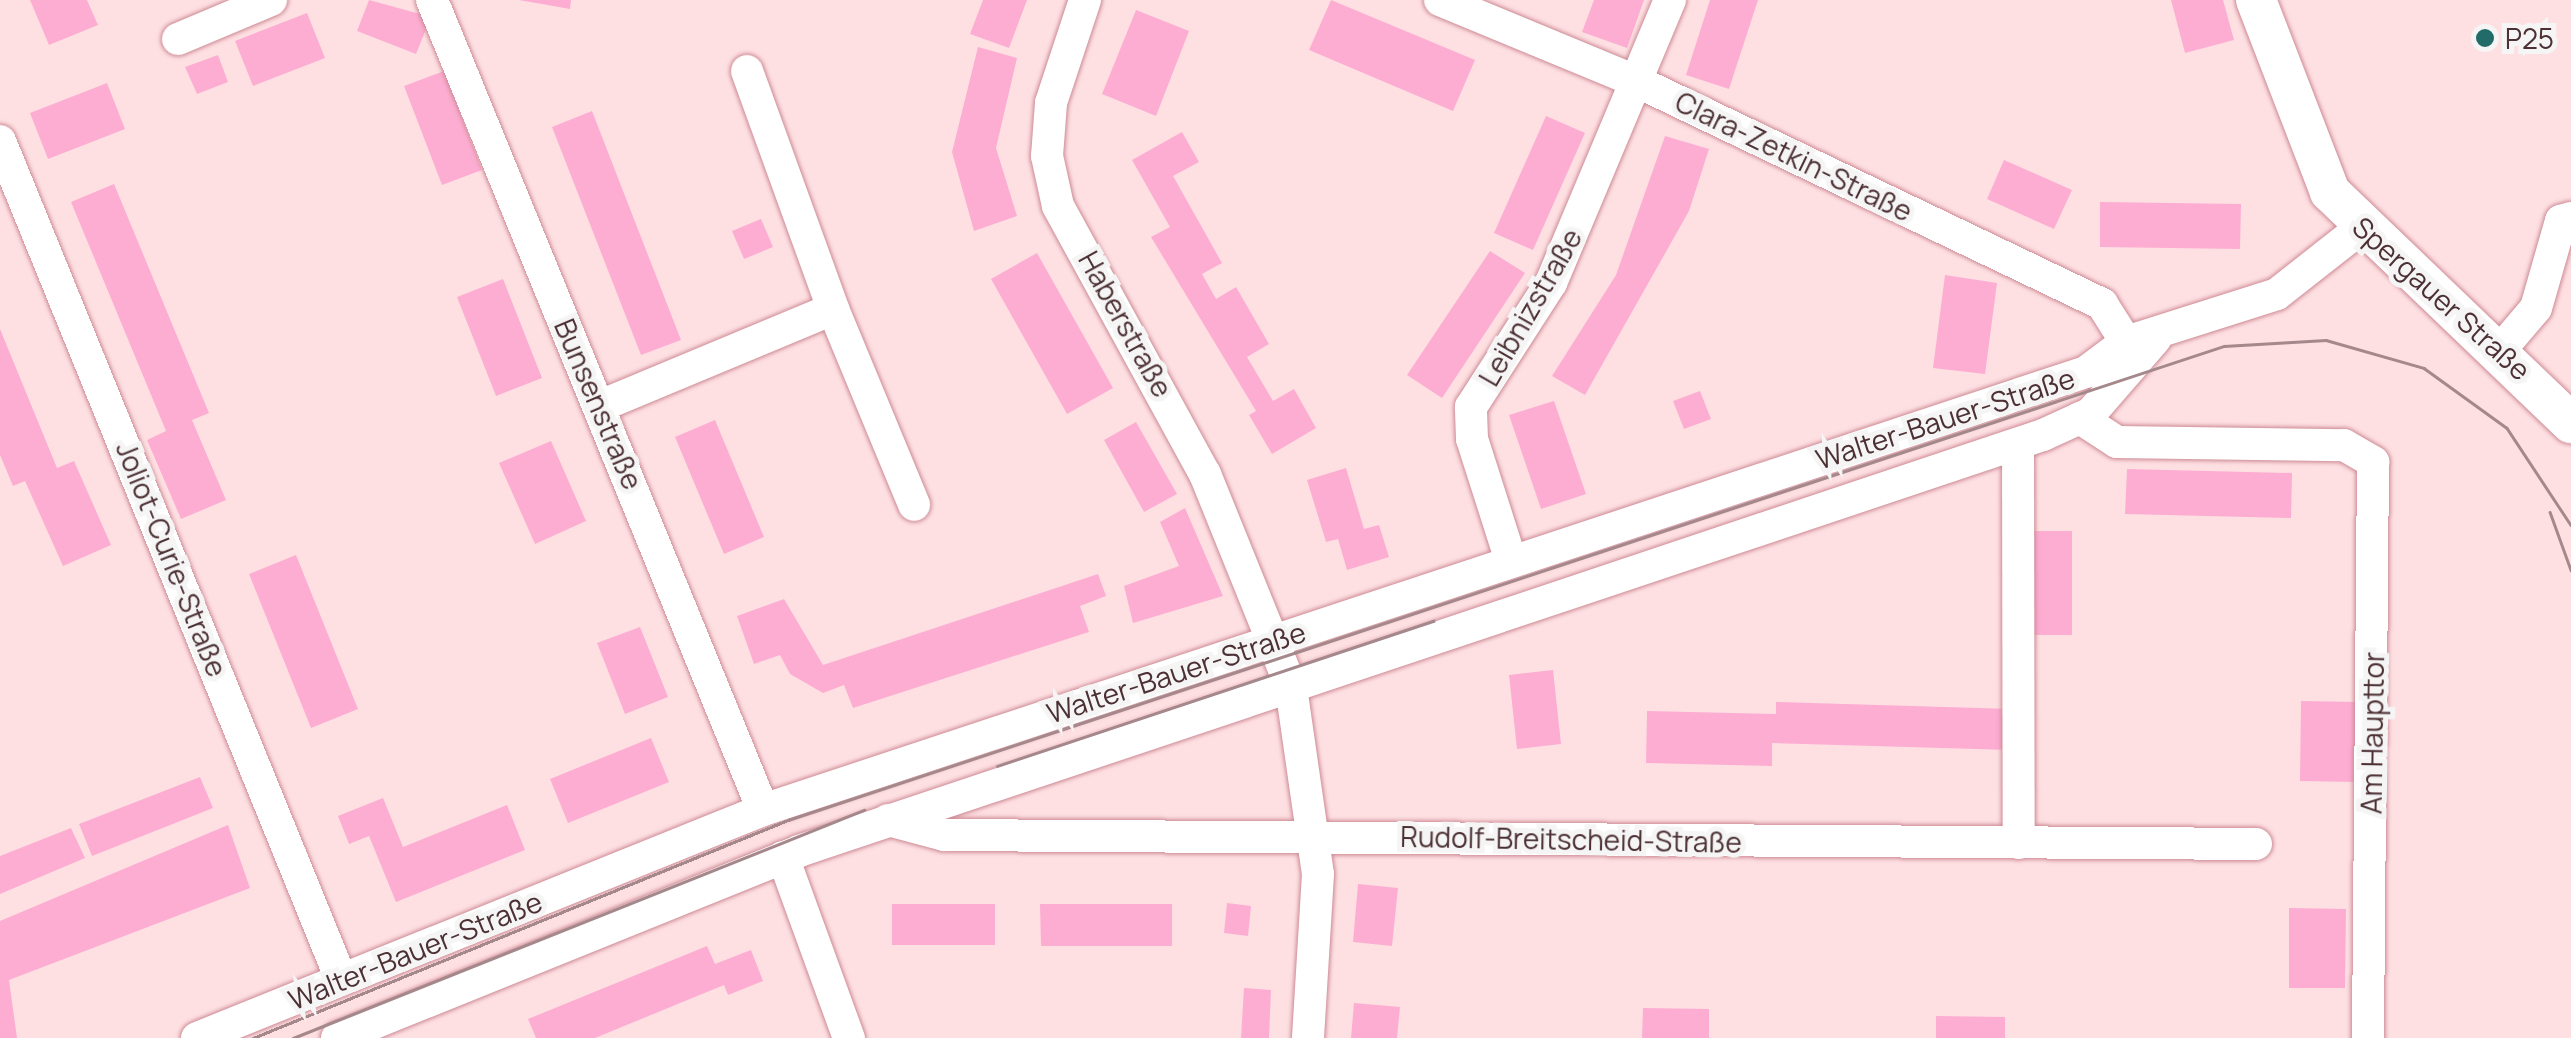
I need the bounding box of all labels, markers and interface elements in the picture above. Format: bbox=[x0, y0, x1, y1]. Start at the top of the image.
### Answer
place label: P25 bbox=[2505, 21, 2554, 55]
marker: P25 bbox=[2474, 27, 2496, 49]
street label: Clara-Zetkin-Straße bbox=[1670, 84, 1918, 228]
street label: Spergauer Straße bbox=[2346, 209, 2538, 387]
street label: Leibnizstraße bbox=[1471, 222, 1589, 392]
street label: Haberstraße bbox=[1072, 245, 1180, 403]
street label: Bunsenstraße bbox=[548, 314, 650, 494]
street label: Walter-Bauer-Straße bbox=[1811, 360, 2079, 476]
street label: Joliot-Curie-Straße bbox=[110, 437, 234, 681]
street label: Walter-Bauer-Straße bbox=[1042, 614, 1310, 730]
street label: Am Haupttor bbox=[2354, 652, 2390, 814]
street label: Rudolf-Breitscheid-Straße bbox=[1400, 819, 1742, 859]
street label: Walter-Bauer-Straße bbox=[283, 884, 547, 1016]

